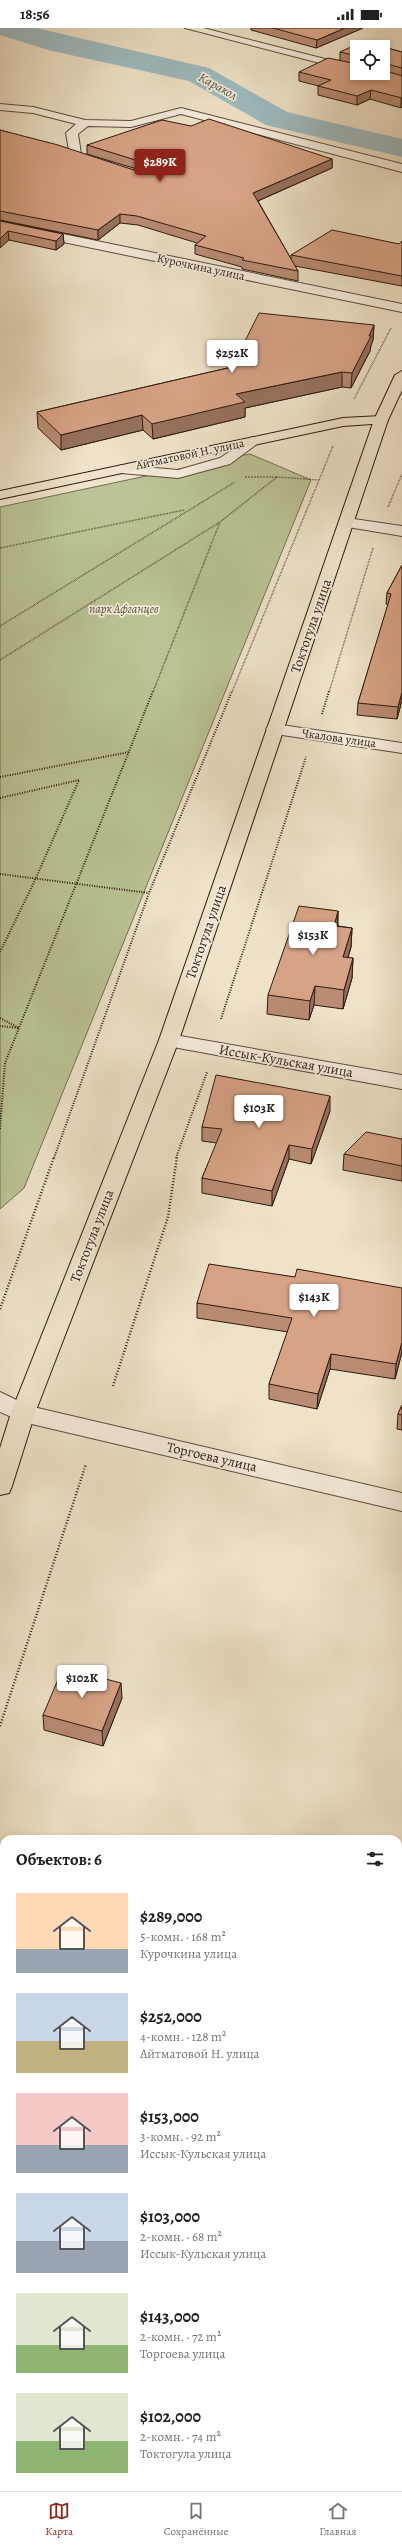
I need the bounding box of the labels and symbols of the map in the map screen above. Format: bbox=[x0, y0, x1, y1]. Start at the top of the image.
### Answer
water label: Каракол bbox=[195, 68, 241, 104]
pin: $289K bbox=[132, 149, 188, 183]
street label: Курочкина улица bbox=[155, 250, 247, 284]
pin: $252K bbox=[204, 340, 260, 374]
street label: Айтматовой Н. улица bbox=[133, 435, 246, 474]
street label: Токтогула улица bbox=[286, 576, 336, 676]
park label: парк Афганцев bbox=[89, 601, 159, 617]
street label: Чкалова улица bbox=[301, 725, 378, 751]
street label: Токтогула улица bbox=[181, 882, 231, 982]
pin: $153K bbox=[285, 922, 341, 956]
street label: Иссык-Кульская улица bbox=[217, 1040, 355, 1082]
pin: $103K bbox=[231, 1095, 287, 1129]
street label: Токтогула улица bbox=[65, 1186, 119, 1285]
pin: $143K bbox=[286, 1284, 342, 1318]
street label: Торгоева улица bbox=[165, 1437, 260, 1477]
pin: $102K bbox=[54, 1665, 110, 1699]

